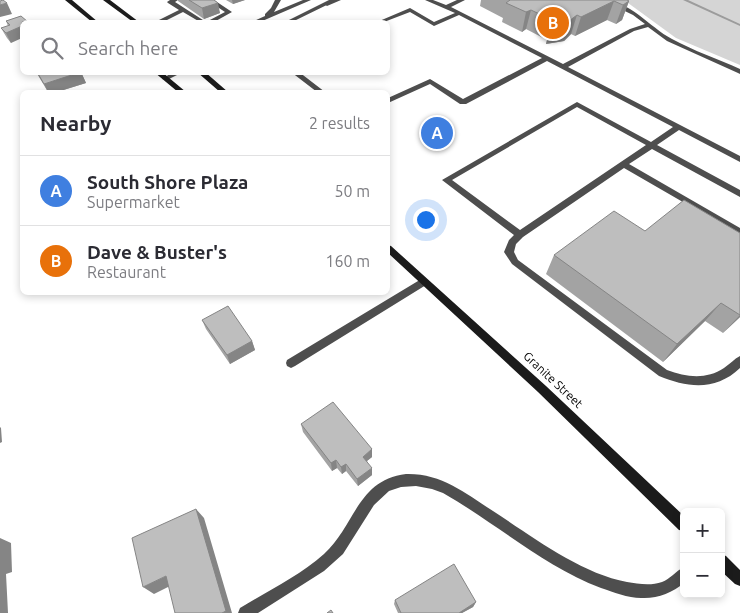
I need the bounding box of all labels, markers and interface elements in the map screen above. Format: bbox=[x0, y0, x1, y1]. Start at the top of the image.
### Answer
pin: B bbox=[537, 4, 569, 42]
search box bbox=[20, 20, 390, 75]
icon: search bbox=[38, 34, 66, 62]
text: Search here bbox=[78, 37, 178, 59]
text: Nearby bbox=[40, 111, 111, 135]
text: 2 results bbox=[309, 114, 370, 132]
pin: A bbox=[421, 114, 453, 152]
text: South Shore Plaza bbox=[87, 171, 248, 193]
text: A bbox=[50, 182, 62, 200]
text: 50 m bbox=[334, 182, 370, 200]
text: Supermarket bbox=[87, 193, 180, 211]
your location bbox=[413, 207, 439, 233]
text: Dave & Buster's bbox=[87, 241, 227, 263]
text: B bbox=[51, 252, 61, 270]
text: 160 m bbox=[325, 252, 370, 270]
text: Restaurant bbox=[87, 263, 166, 281]
street label: Granite Street bbox=[521, 349, 586, 410]
map controls bbox=[680, 508, 725, 598]
button: + bbox=[680, 508, 725, 553]
button: − bbox=[680, 553, 725, 598]

